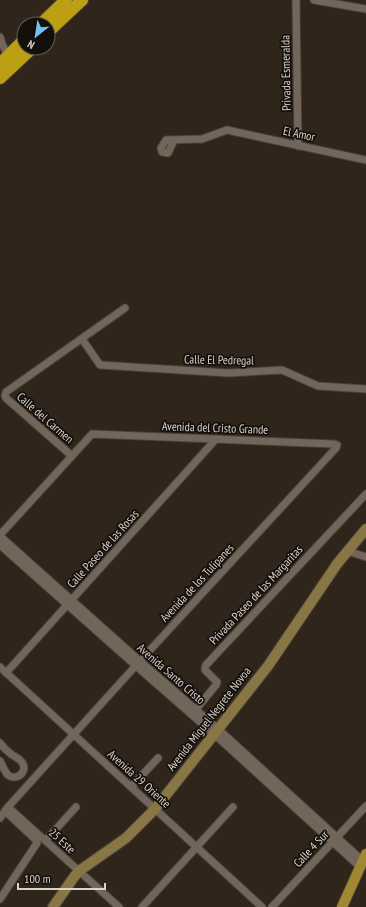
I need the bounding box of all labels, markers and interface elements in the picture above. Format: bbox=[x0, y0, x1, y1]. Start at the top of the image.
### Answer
north arrow bbox=[16, 16, 56, 56]
street label: Privada Esmeralda bbox=[277, 35, 294, 111]
text: N bbox=[25, 37, 37, 52]
street label: El Amor bbox=[282, 123, 317, 144]
street label: Calle El Pedregal bbox=[184, 351, 254, 368]
street label: Calle del Carmen bbox=[14, 389, 77, 446]
street label: Avenida del Cristo Grande bbox=[162, 418, 269, 437]
street label: Calle Paseo de las Rosas bbox=[64, 506, 142, 591]
street label: Avenida de los Tulipanes bbox=[157, 540, 237, 625]
street label: Privada Paseo de las Margaritas bbox=[206, 542, 306, 647]
street label: Avenida Santo Cristo bbox=[134, 640, 208, 707]
street label: Avenida Miguel Negrete Novoa bbox=[163, 664, 254, 774]
street label: Avenida 29 Oriente bbox=[105, 746, 174, 811]
street label: 25 Este bbox=[46, 825, 79, 857]
street label: Calle 4 Sur bbox=[290, 827, 332, 870]
scale bar bbox=[18, 865, 105, 891]
text: 100 m bbox=[24, 871, 51, 886]

